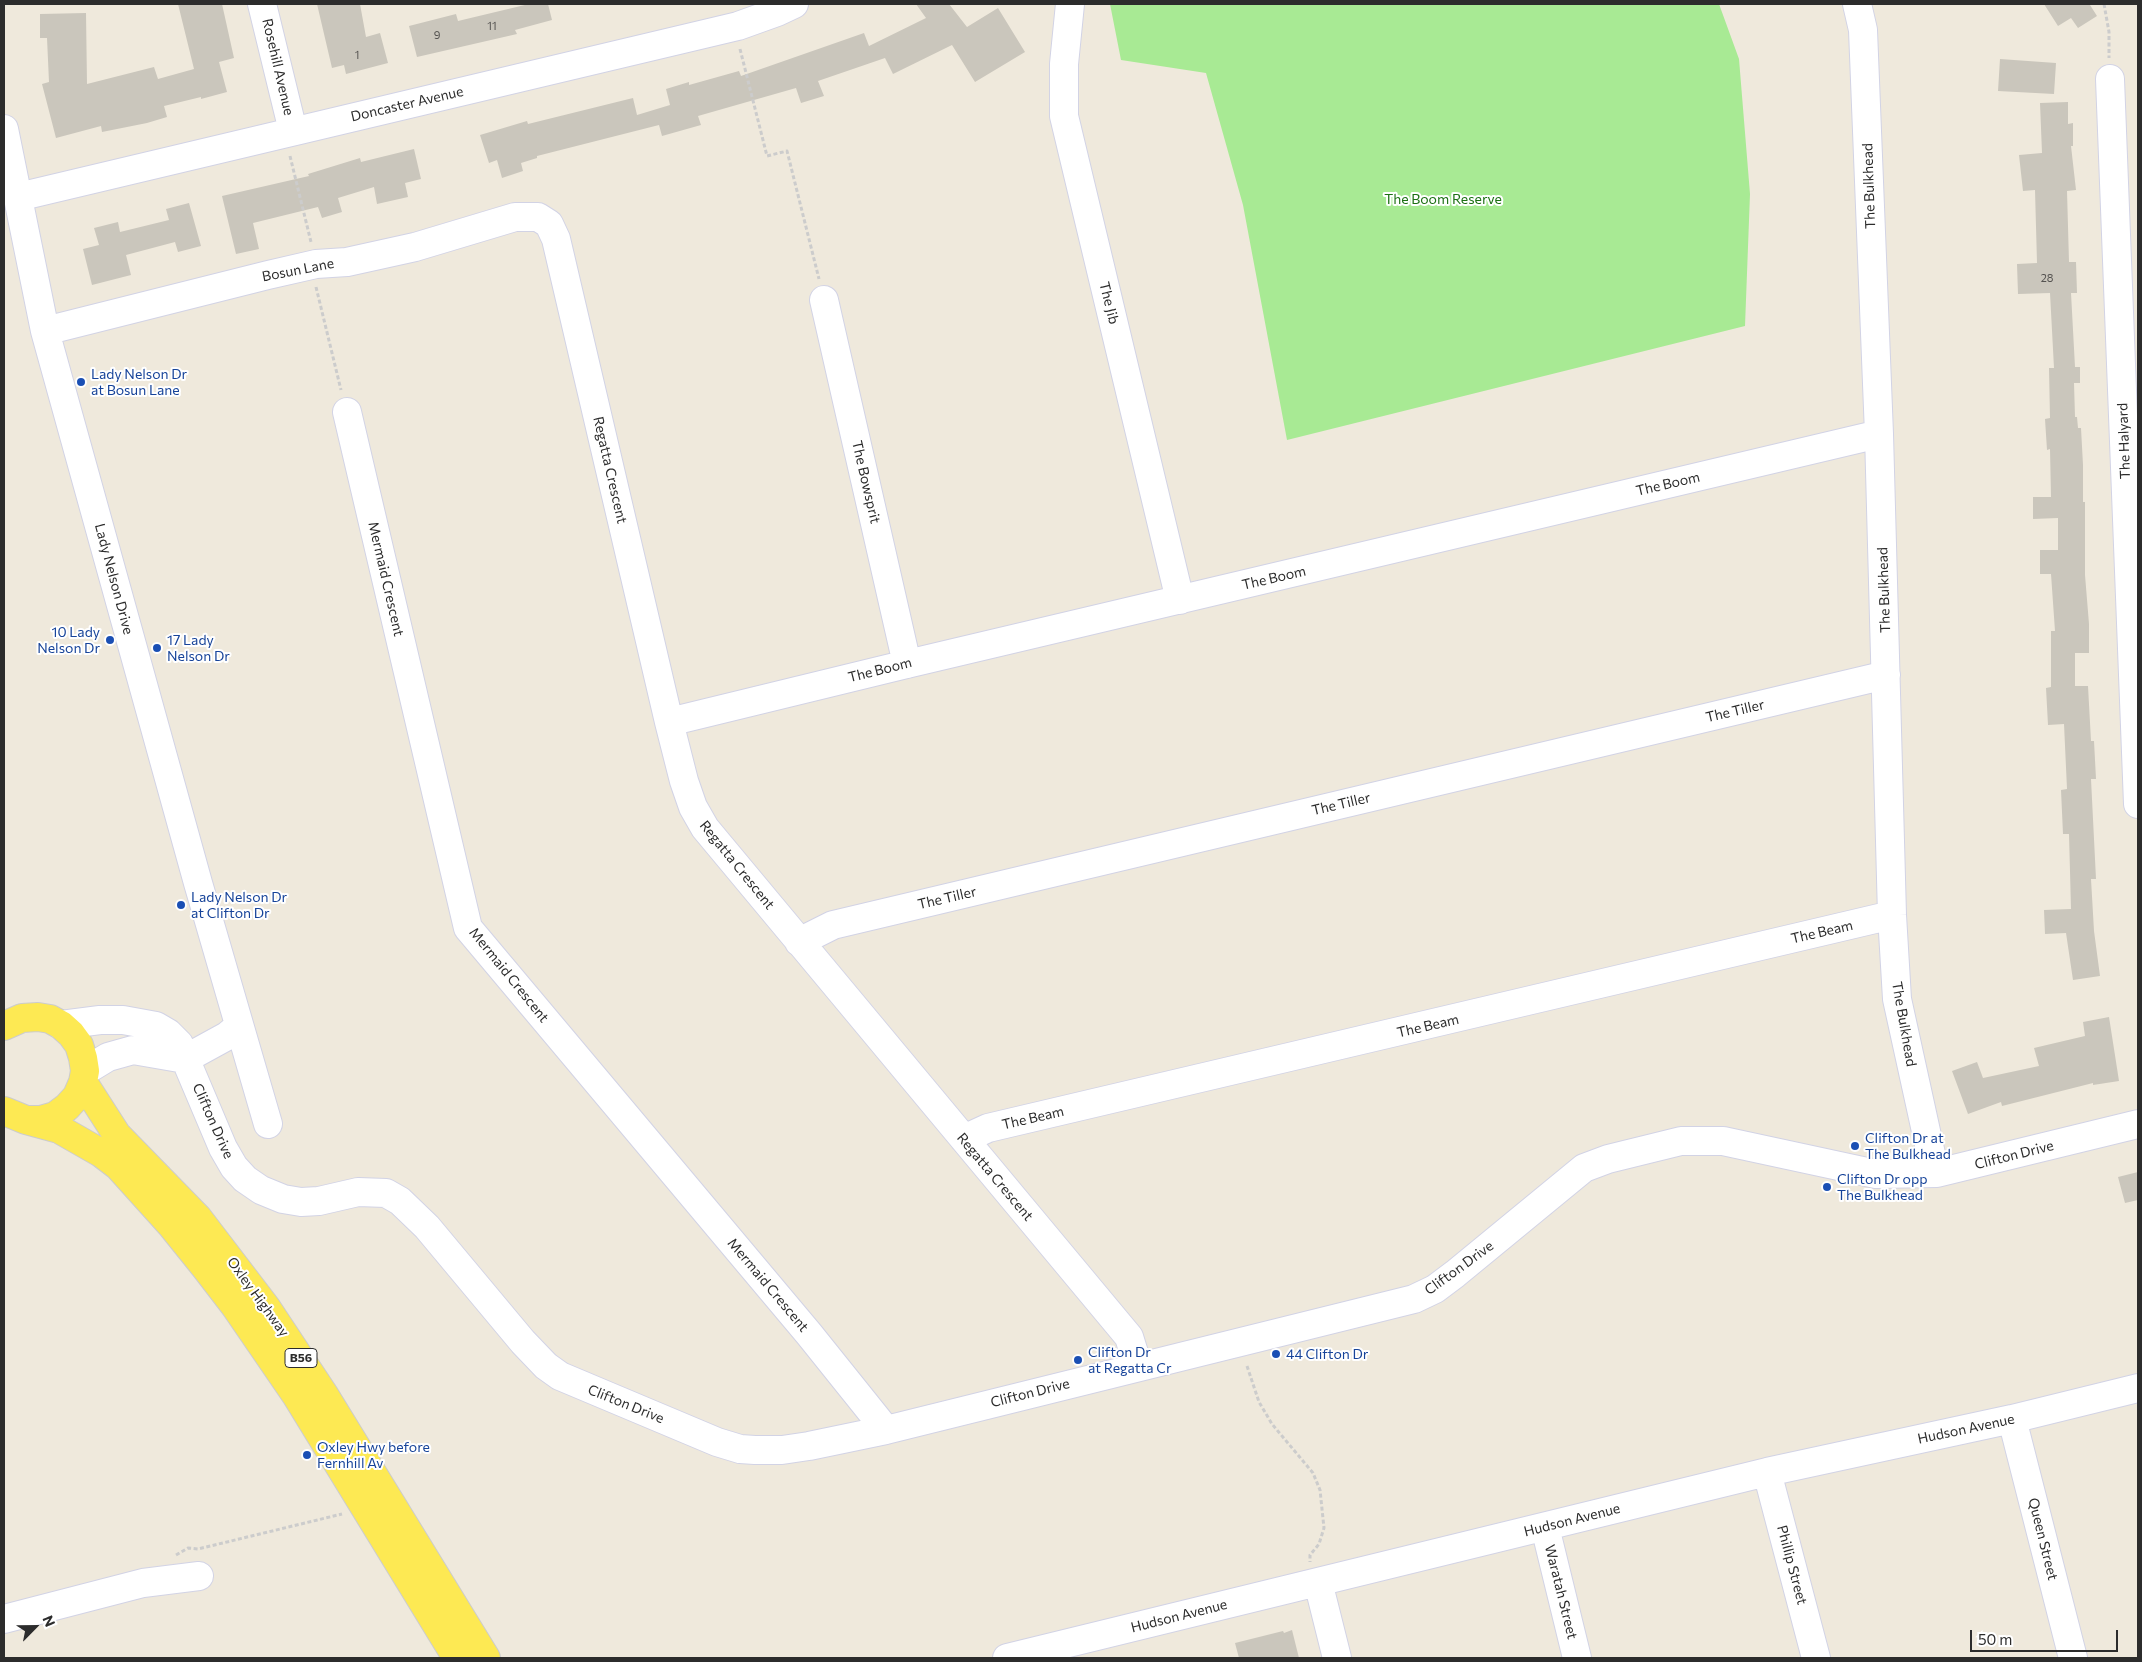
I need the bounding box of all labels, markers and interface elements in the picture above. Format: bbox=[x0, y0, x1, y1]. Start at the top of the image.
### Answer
street label: Rosehill Avenue bbox=[259, 17, 297, 117]
house number: 11 bbox=[487, 19, 497, 33]
house number: 9 bbox=[434, 28, 440, 42]
house number: 1 bbox=[355, 48, 359, 62]
street label: Doncaster Avenue bbox=[349, 83, 465, 125]
street label: The Bulkhead bbox=[1859, 143, 1879, 229]
park label: The Boom Reserve bbox=[1384, 191, 1502, 207]
street label: Bosun Lane bbox=[261, 255, 335, 285]
house number: 28 bbox=[2041, 271, 2053, 285]
street label: The Jib bbox=[1096, 280, 1122, 326]
place label: Lady Nelson Dr at Bosun Lane bbox=[91, 366, 187, 398]
marker: Lady Nelson Dr at Bosun Lane bbox=[75, 376, 87, 388]
street label: The Halyard bbox=[2114, 403, 2134, 479]
street label: Regatta Crescent bbox=[590, 415, 630, 525]
street label: The Bowsprit bbox=[848, 439, 884, 525]
street label: The Boom bbox=[1634, 468, 1702, 500]
street label: Mermaid Crescent bbox=[365, 520, 407, 638]
street label: Lady Nelson Drive bbox=[91, 522, 137, 636]
street label: The Bulkhead bbox=[1874, 547, 1894, 633]
street label: The Boom bbox=[1240, 562, 1308, 594]
place label: 10 Lady Nelson Dr bbox=[37, 624, 100, 656]
place label: 17 Lady Nelson Dr bbox=[167, 632, 230, 664]
marker: 10 Lady Nelson Dr bbox=[104, 634, 116, 646]
marker: 17 Lady Nelson Dr bbox=[151, 642, 163, 654]
street label: The Boom bbox=[846, 654, 914, 686]
street label: The Tiller bbox=[1704, 696, 1766, 726]
street label: The Tiller bbox=[1310, 789, 1372, 819]
street label: Regatta Crescent bbox=[696, 817, 778, 913]
street label: The Tiller bbox=[916, 883, 978, 913]
place label: Lady Nelson Dr at Clifton Dr bbox=[191, 889, 287, 922]
marker: Lady Nelson Dr at Clifton Dr bbox=[175, 899, 187, 911]
street label: The Beam bbox=[1789, 917, 1855, 947]
street label: Mermaid Crescent bbox=[466, 924, 552, 1026]
street label: The Bulkhead bbox=[1888, 980, 1920, 1068]
street label: The Beam bbox=[1395, 1011, 1461, 1041]
street label: Clifton Drive bbox=[189, 1081, 237, 1161]
street label: The Beam bbox=[1000, 1103, 1066, 1133]
street label: Regatta Crescent bbox=[953, 1130, 1037, 1224]
place label: Clifton Dr at The Bulkhead bbox=[1865, 1130, 1951, 1162]
street label: Clifton Drive bbox=[1973, 1137, 2055, 1173]
marker: Clifton Dr at The Bulkhead bbox=[1849, 1140, 1861, 1152]
place label: Clifton Dr opp The Bulkhead bbox=[1837, 1171, 1927, 1204]
marker: Clifton Dr opp The Bulkhead bbox=[1821, 1181, 1833, 1193]
street label: Mermaid Crescent bbox=[724, 1235, 812, 1335]
street label: Clifton Drive bbox=[1421, 1237, 1497, 1299]
street label: Oxley Highway bbox=[223, 1254, 293, 1340]
place label: Clifton Dr at Regatta Cr bbox=[1088, 1344, 1172, 1376]
place label: 44 Clifton Dr bbox=[1286, 1346, 1368, 1362]
marker: 44 Clifton Dr bbox=[1270, 1348, 1282, 1360]
road number: B56 bbox=[285, 1349, 317, 1368]
marker: Clifton Dr at Regatta Cr bbox=[1072, 1354, 1084, 1366]
street label: Clifton Drive bbox=[989, 1375, 1071, 1411]
street label: Clifton Drive bbox=[585, 1381, 667, 1427]
street label: Hudson Avenue bbox=[1916, 1411, 2016, 1447]
place label: Oxley Hwy before Fernhill Av bbox=[317, 1439, 430, 1471]
marker: Oxley Hwy before Fernhill Av bbox=[301, 1449, 313, 1461]
street label: Queen Street bbox=[2025, 1496, 2061, 1582]
street label: Hudson Avenue bbox=[1522, 1500, 1622, 1540]
street label: Phillip Street bbox=[1773, 1523, 1811, 1607]
street label: Waratah Street bbox=[1541, 1543, 1581, 1641]
street label: Hudson Avenue bbox=[1129, 1596, 1229, 1636]
north arrow bbox=[10, 1602, 60, 1652]
text: N bbox=[39, 1613, 59, 1629]
scale bar bbox=[1972, 1620, 2120, 1652]
text: 50 m bbox=[1978, 1630, 2012, 1648]

